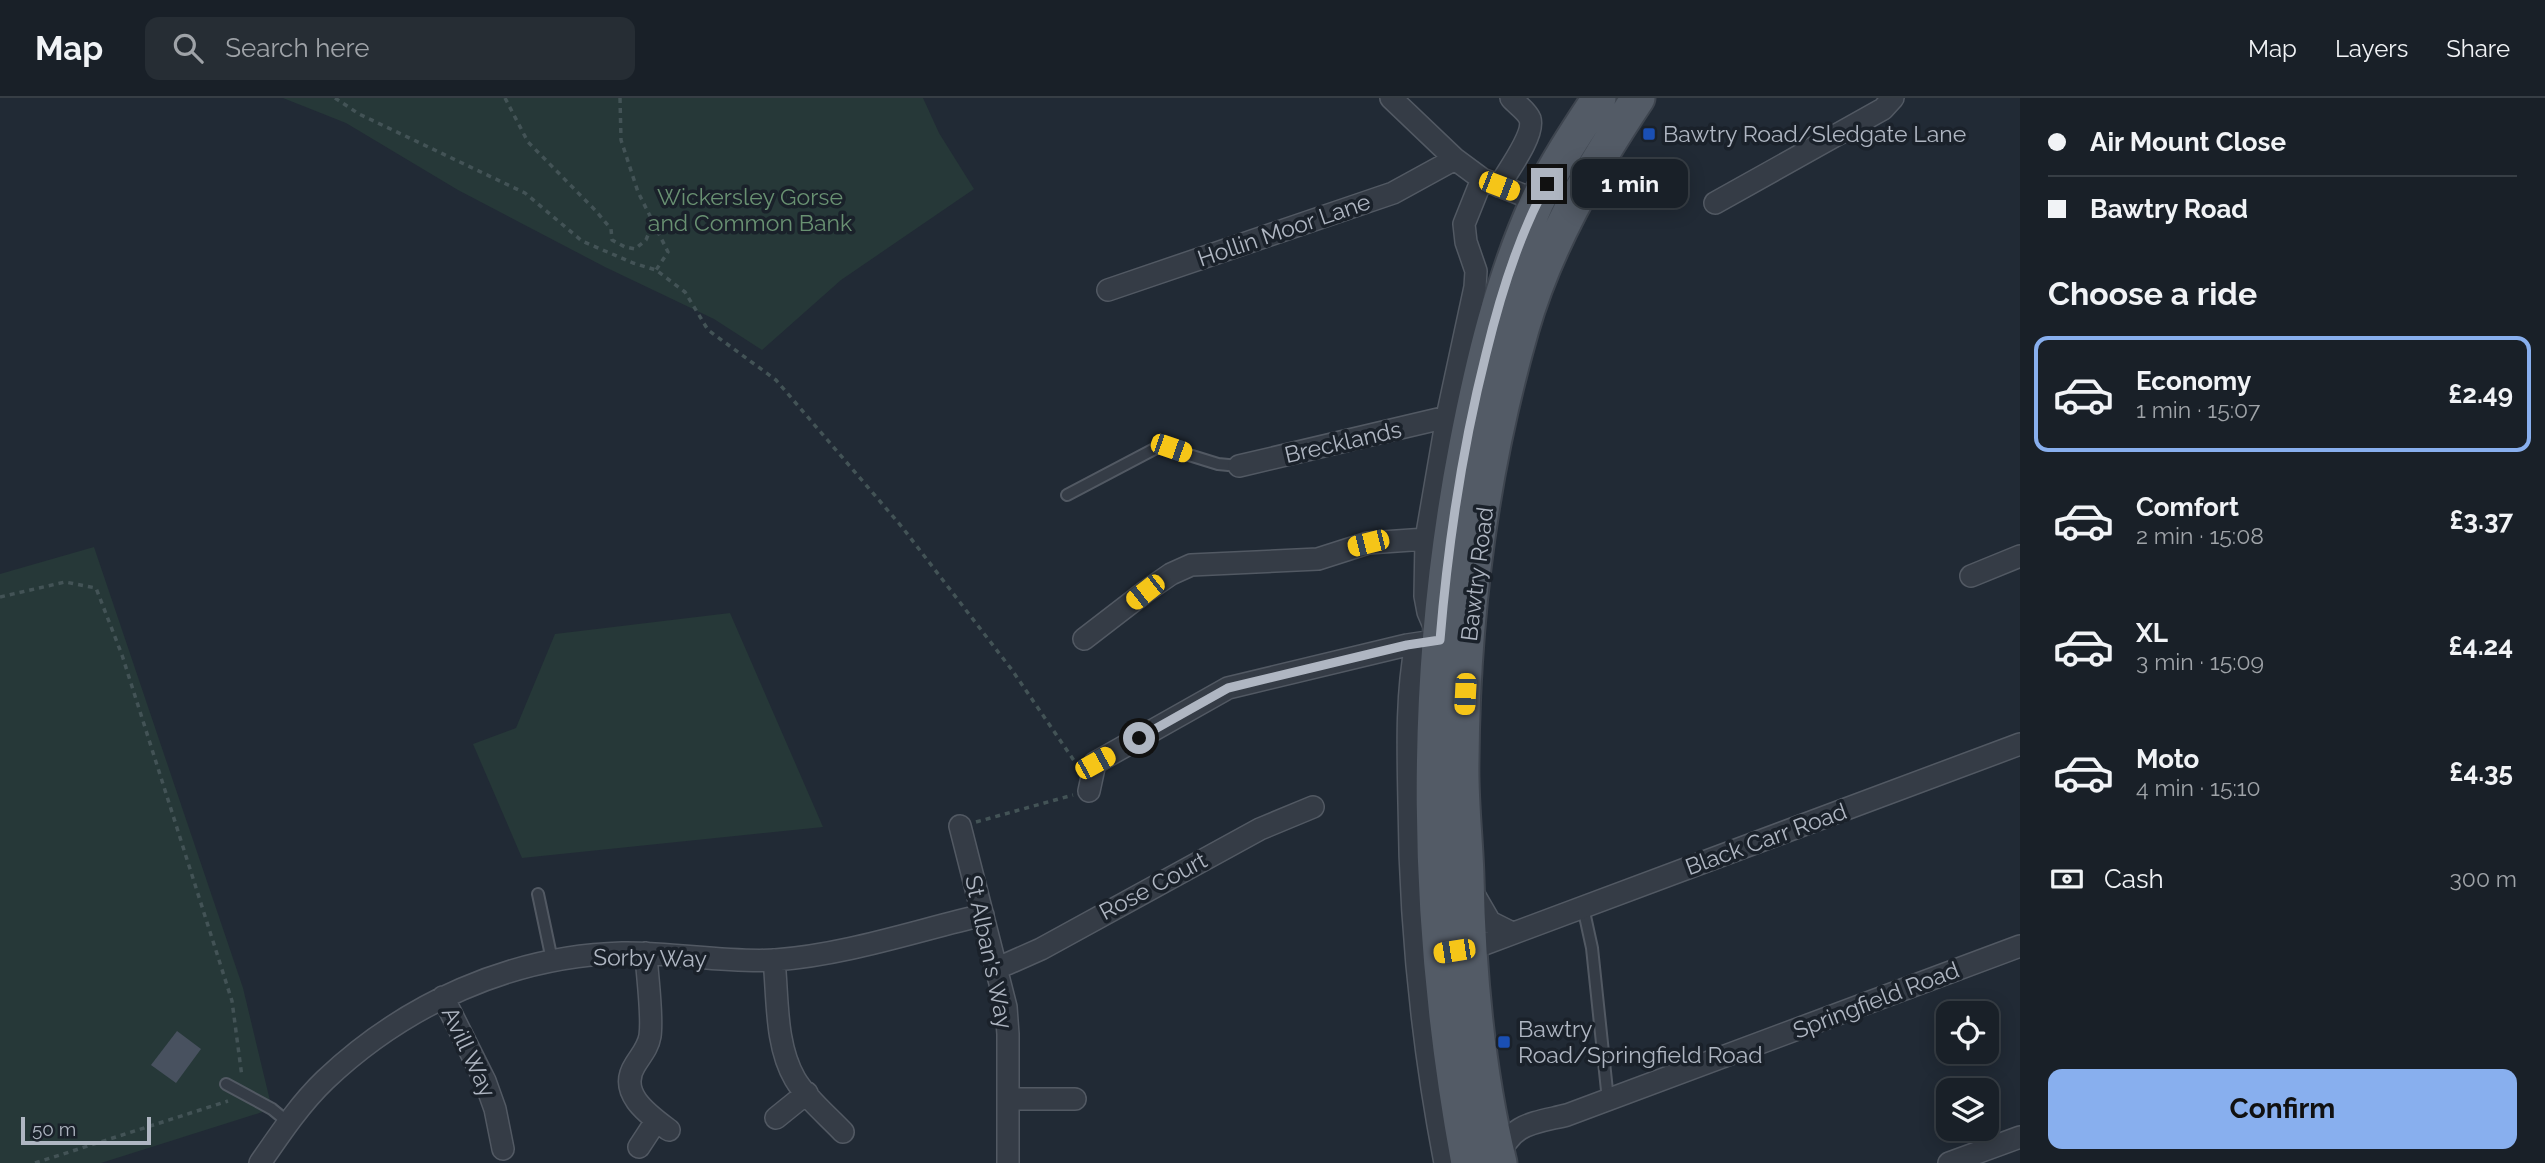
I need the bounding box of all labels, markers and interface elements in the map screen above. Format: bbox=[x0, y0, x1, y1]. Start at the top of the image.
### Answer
search box bbox=[145, 17, 635, 80]
text: Map bbox=[35, 29, 103, 68]
icon: search bbox=[169, 29, 207, 67]
text: Search here bbox=[225, 33, 370, 63]
text: Map bbox=[2248, 34, 2297, 63]
text: Layers bbox=[2335, 34, 2408, 63]
text: Share bbox=[2446, 34, 2510, 63]
place label: Bawtry Road/Sledgate Lane bbox=[1663, 120, 1966, 147]
marker: Bawtry Road/Sledgate Lane bbox=[1641, 126, 1657, 142]
text: Air Mount Close bbox=[2090, 127, 2286, 157]
callout: 1 min bbox=[1572, 160, 1687, 208]
route end bbox=[1531, 168, 1563, 200]
car bbox=[1476, 169, 1523, 203]
text: 1 min bbox=[1601, 170, 1659, 197]
park label: Wickersley Gorse and Common Bank bbox=[648, 183, 852, 236]
street label: Hollin Moor Lane bbox=[1194, 187, 1374, 272]
text: Bawtry Road bbox=[2090, 194, 2248, 224]
text: Choose a ride bbox=[2048, 275, 2257, 312]
icon: car bbox=[2052, 363, 2115, 426]
text: Economy bbox=[2136, 366, 2251, 396]
text: £2.49 bbox=[2448, 379, 2513, 409]
text: 1 min · 15:07 bbox=[2136, 396, 2260, 423]
street label: Brecklands bbox=[1282, 415, 1404, 468]
car bbox=[1148, 431, 1195, 465]
icon: car bbox=[2052, 489, 2115, 552]
text: Comfort bbox=[2136, 492, 2239, 522]
street label: Bawtry Road bbox=[1455, 505, 1498, 643]
text: £3.37 bbox=[2449, 505, 2513, 535]
text: 2 min · 15:08 bbox=[2136, 522, 2264, 549]
car bbox=[1346, 528, 1391, 558]
car bbox=[1122, 571, 1169, 613]
icon: car bbox=[2052, 615, 2115, 678]
text: XL bbox=[2136, 618, 2168, 648]
text: £4.24 bbox=[2449, 631, 2513, 661]
text: 3 min · 15:09 bbox=[2136, 648, 2264, 675]
car bbox=[1454, 672, 1477, 716]
route start bbox=[1123, 722, 1155, 754]
icon: car bbox=[2052, 741, 2115, 804]
car bbox=[1072, 744, 1119, 782]
text: Moto bbox=[2136, 744, 2199, 774]
text: £4.35 bbox=[2449, 757, 2513, 787]
text: 4 min · 15:10 bbox=[2136, 774, 2261, 801]
street label: Black Carr Road bbox=[1681, 797, 1850, 880]
street label: Rose Court bbox=[1094, 846, 1211, 925]
icon: cash bbox=[2048, 860, 2086, 898]
text: Cash bbox=[2104, 864, 2164, 894]
text: 300 m bbox=[2450, 865, 2517, 892]
street label: St Alban's Way bbox=[960, 873, 1019, 1031]
car bbox=[1432, 937, 1477, 965]
street label: Sorby Way bbox=[593, 943, 707, 972]
street label: Springfield Road bbox=[1789, 955, 1963, 1044]
map controls bbox=[1936, 1001, 1999, 1141]
button: locate bbox=[1936, 1001, 1999, 1064]
street label: Avill Way bbox=[437, 1002, 502, 1101]
place label: Bawtry Road/Springfield Road bbox=[1518, 1015, 1763, 1068]
marker: Bawtry Road/Springfield Road bbox=[1496, 1034, 1512, 1050]
button: Confirm bbox=[2048, 1069, 2517, 1149]
button: layers bbox=[1936, 1078, 1999, 1141]
scale bar bbox=[21, 1114, 150, 1146]
text: 50 m bbox=[32, 1118, 76, 1140]

